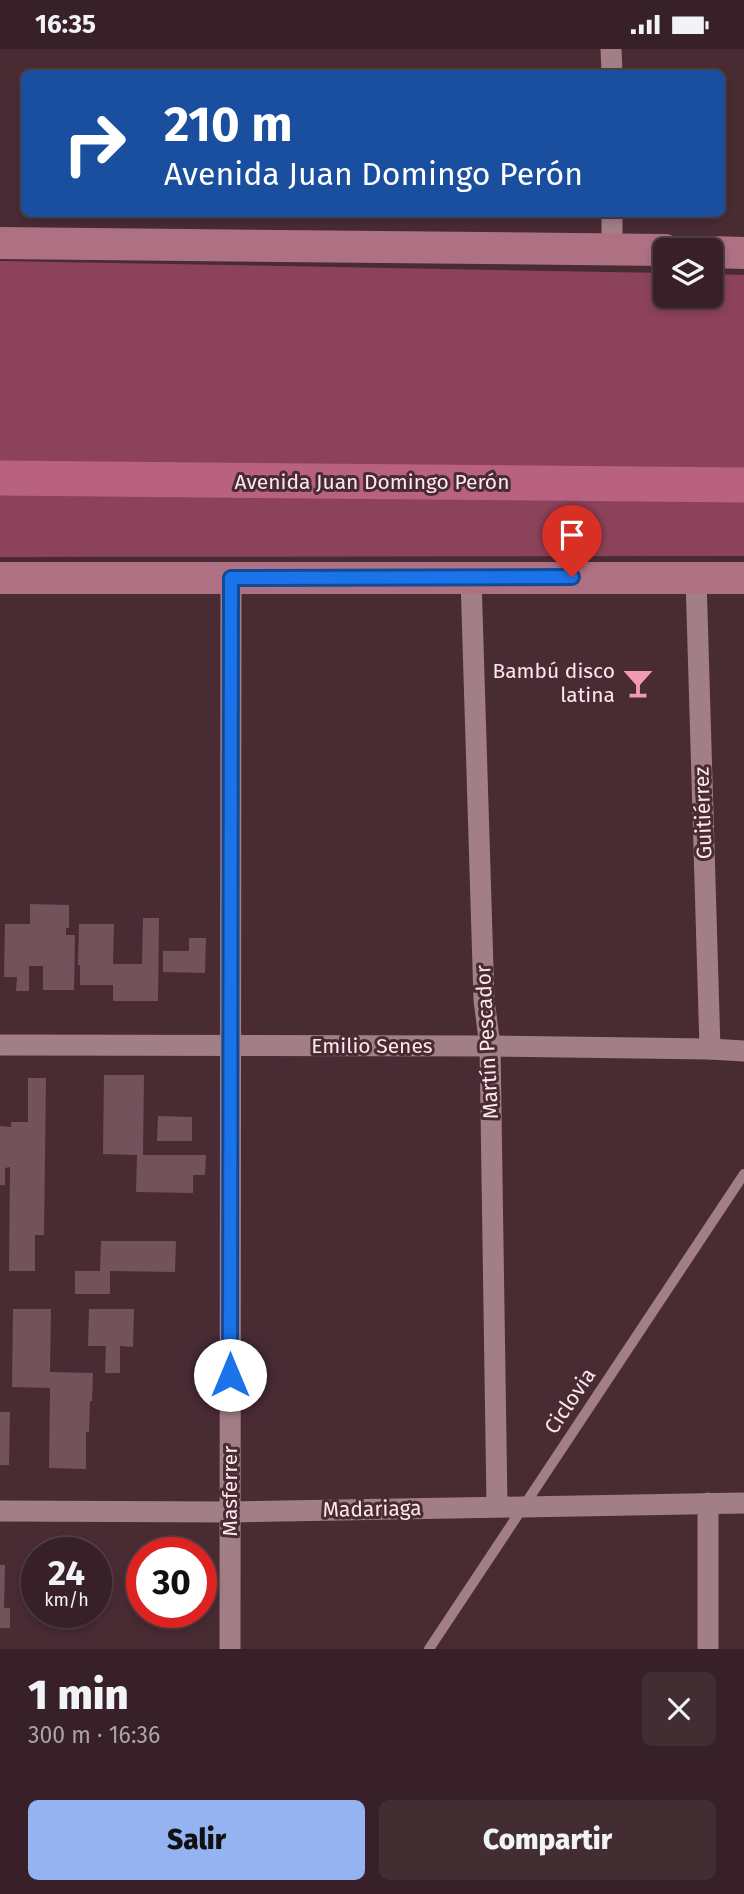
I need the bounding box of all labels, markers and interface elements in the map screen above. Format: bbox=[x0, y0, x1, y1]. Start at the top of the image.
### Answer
text: 16:35 bbox=[35, 9, 96, 40]
text: 210 m bbox=[164, 95, 293, 154]
icon: right bbox=[49, 98, 140, 189]
text: Avenida Juan Domingo Perón bbox=[164, 155, 583, 193]
map controls bbox=[653, 238, 723, 308]
button: layers bbox=[653, 238, 723, 308]
street label: Avenida Juan Domingo Perón bbox=[235, 469, 509, 495]
pin bbox=[542, 505, 602, 577]
icon: arrive bbox=[553, 516, 591, 554]
place label: Bambú disco latina bbox=[492, 658, 615, 708]
bar icon: Bambú disco latina bbox=[621, 666, 655, 700]
street label: Guitiérrez bbox=[688, 766, 718, 860]
street label: Martín Pescador bbox=[470, 964, 504, 1120]
street label: Emilio Senes bbox=[311, 1033, 433, 1059]
position arrow bbox=[193, 1338, 267, 1412]
street label: Ciclovia bbox=[539, 1363, 601, 1439]
street label: Masferrer bbox=[217, 1446, 243, 1536]
street label: Madariaga bbox=[322, 1495, 422, 1523]
speed limit sign: 30 bbox=[126, 1537, 217, 1628]
text: 24 bbox=[48, 1552, 85, 1594]
text: km/h bbox=[44, 1589, 89, 1611]
text: 1 min bbox=[28, 1670, 129, 1720]
button: close bbox=[642, 1672, 716, 1746]
text: 300 m · 16:36 bbox=[28, 1721, 160, 1749]
button: Salir bbox=[28, 1800, 365, 1880]
button: Compartir bbox=[379, 1800, 716, 1880]

